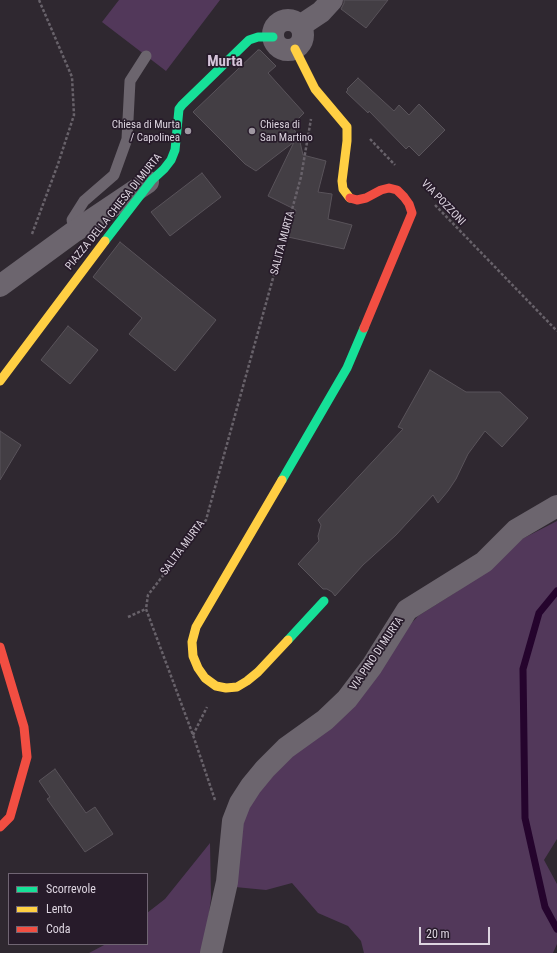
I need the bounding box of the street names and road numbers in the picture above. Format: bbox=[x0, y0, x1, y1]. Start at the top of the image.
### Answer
street label: PIAZZA DELLA CHIESA DI MURTA bbox=[63, 151, 165, 273]
street label: VIA POZZONI bbox=[418, 178, 468, 228]
street label: SALITA MURTA bbox=[268, 210, 298, 276]
street label: SALITA MURTA bbox=[158, 518, 208, 578]
street label: VIA PINO DI MURTA bbox=[348, 615, 406, 693]

